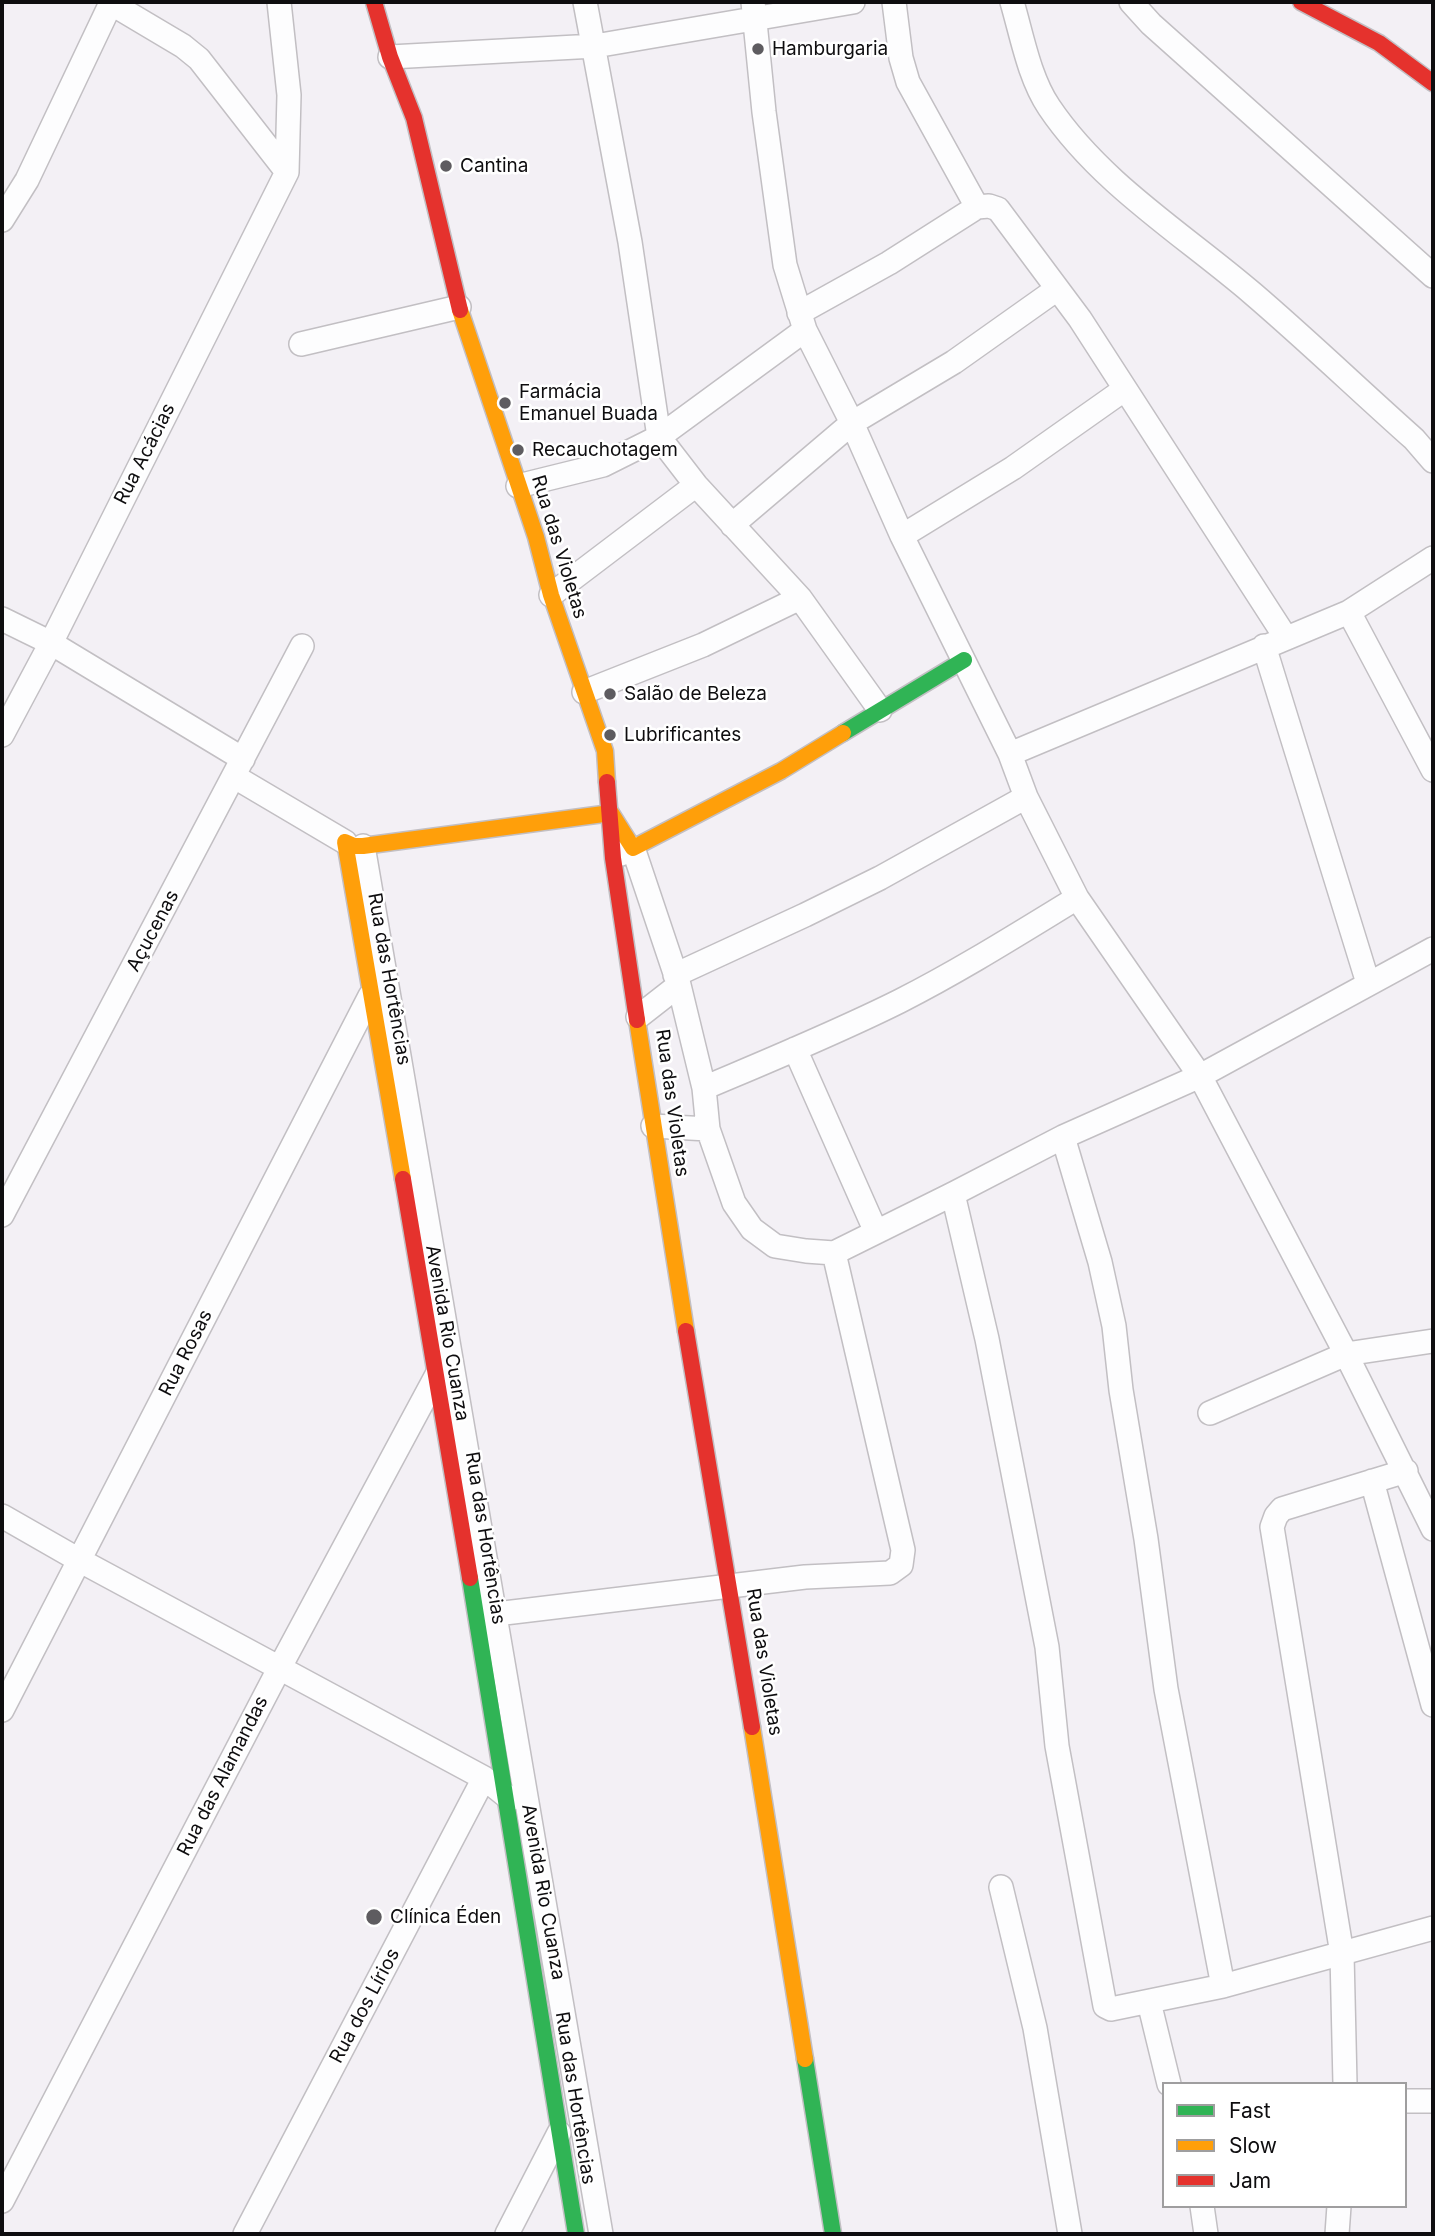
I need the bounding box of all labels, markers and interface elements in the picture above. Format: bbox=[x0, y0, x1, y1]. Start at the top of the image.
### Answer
place label: Hamburgaria bbox=[772, 38, 888, 60]
marker: Hamburgaria bbox=[750, 41, 766, 57]
place label: Cantina bbox=[460, 155, 528, 177]
marker: Cantina bbox=[438, 158, 454, 174]
place label: Farmácia Emanuel Buada bbox=[519, 381, 658, 425]
marker: Farmácia Emanuel Buada bbox=[497, 395, 513, 411]
street label: Rua Acácias bbox=[110, 400, 180, 508]
place label: Recauchotagem bbox=[532, 439, 678, 461]
marker: Recauchotagem bbox=[510, 442, 526, 458]
street label: Rua das Violetas bbox=[526, 472, 592, 622]
place label: Salão de Beleza bbox=[624, 683, 767, 705]
marker: Salão de Beleza bbox=[602, 686, 618, 702]
place label: Lubrificantes bbox=[624, 724, 741, 746]
marker: Lubrificantes bbox=[602, 727, 618, 743]
street label: Açucenas bbox=[122, 886, 184, 976]
street label: Rua das Hortências bbox=[363, 891, 415, 1067]
street label: Rua das Violetas bbox=[650, 1028, 694, 1178]
street label: Avenida Rio Cuanza bbox=[420, 1243, 474, 1423]
street label: Rua Rosas bbox=[155, 1306, 217, 1400]
street label: Rua das Hortências bbox=[460, 1450, 510, 1626]
street label: Rua das Violetas bbox=[741, 1587, 787, 1737]
street label: Rua das Alamandas bbox=[173, 1692, 273, 1860]
street label: Avenida Rio Cuanza bbox=[516, 1802, 570, 1982]
place label: Clínica Éden bbox=[390, 1906, 501, 1928]
marker: Clínica Éden bbox=[364, 1907, 384, 1927]
street label: Rua dos Lírios bbox=[325, 1945, 405, 2067]
street label: Rua das Hortências bbox=[550, 2010, 600, 2186]
legend bbox=[1162, 2082, 1407, 2208]
text: Fast bbox=[1229, 2098, 1271, 2123]
text: Slow bbox=[1229, 2133, 1277, 2158]
text: Jam bbox=[1229, 2168, 1271, 2193]

